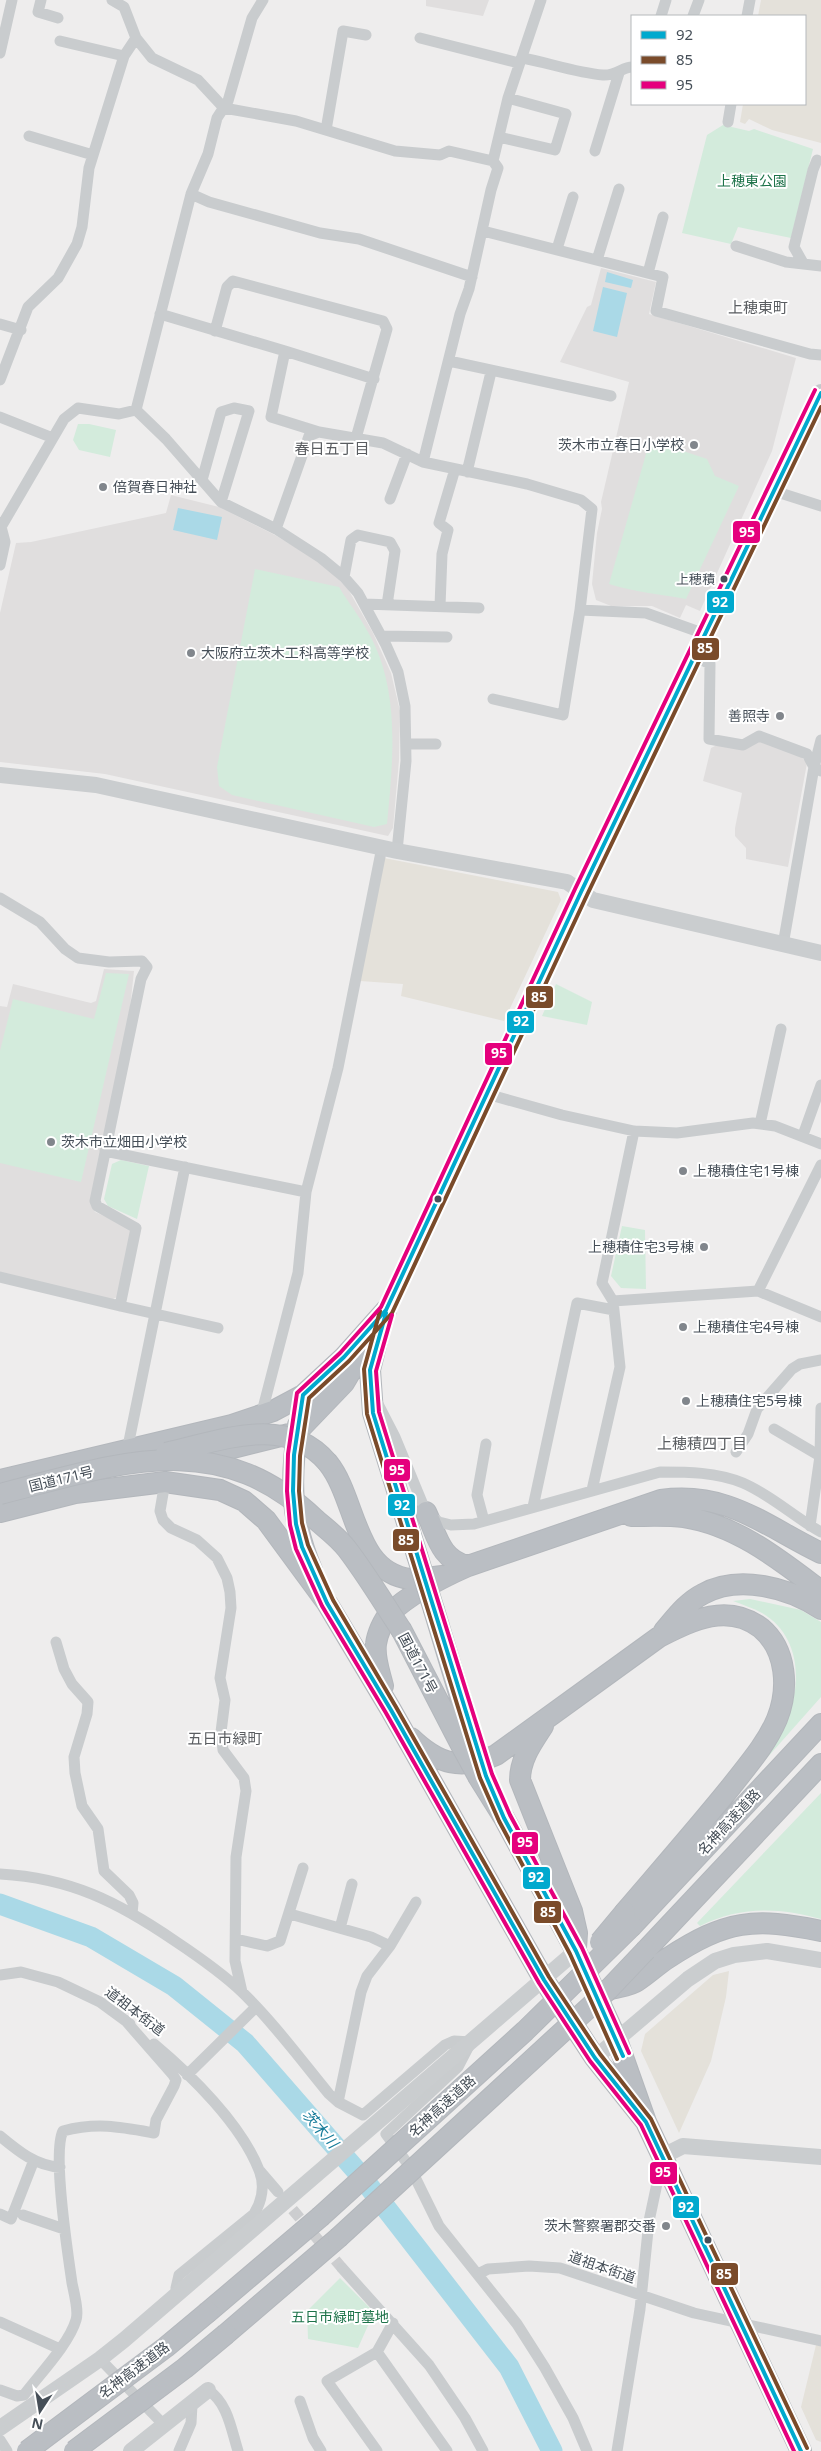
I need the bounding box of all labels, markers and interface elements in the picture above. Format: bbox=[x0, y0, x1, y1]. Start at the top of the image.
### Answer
legend bbox=[631, 15, 806, 105]
text: 92 bbox=[676, 24, 693, 44]
text: 85 bbox=[676, 49, 693, 69]
text: 95 bbox=[676, 74, 693, 94]
park label: 上穂東公園 bbox=[717, 171, 787, 190]
district label: 上穂東町 bbox=[728, 297, 788, 317]
place label: 茨木市立春日小学校 bbox=[558, 435, 684, 454]
district label: 春日五丁目 bbox=[294, 438, 370, 458]
marker: 茨木市立春日小学校 bbox=[688, 439, 700, 451]
place label: 倍賀春日神社 bbox=[113, 477, 197, 496]
marker: 倍賀春日神社 bbox=[97, 481, 109, 493]
line badge: 95 bbox=[732, 520, 761, 544]
text: 95 bbox=[739, 522, 755, 541]
place label: 上穂積 bbox=[676, 570, 715, 588]
marker: 上穂積 bbox=[719, 574, 729, 584]
line badge: 92 bbox=[706, 590, 735, 614]
text: 92 bbox=[712, 592, 728, 611]
line badge: 85 bbox=[691, 637, 720, 661]
text: 85 bbox=[697, 638, 713, 657]
place label: 大阪府立茨木工科高等学校 bbox=[201, 643, 369, 662]
marker: 大阪府立茨木工科高等学校 bbox=[185, 647, 197, 659]
place label: 善照寺 bbox=[728, 706, 770, 725]
marker: 善照寺 bbox=[774, 710, 786, 722]
line badge: 85 bbox=[525, 985, 554, 1009]
text: 85 bbox=[531, 987, 547, 1006]
line badge: 92 bbox=[506, 1010, 535, 1034]
text: 92 bbox=[513, 1011, 529, 1030]
line badge: 95 bbox=[484, 1042, 513, 1066]
text: 95 bbox=[491, 1043, 507, 1062]
place label: 茨木市立畑田小学校 bbox=[61, 1132, 187, 1151]
marker: 茨木市立畑田小学校 bbox=[45, 1136, 57, 1148]
place label: 上穂積住宅1号棟 bbox=[693, 1161, 799, 1180]
marker: 上穂積住宅1号棟 bbox=[677, 1165, 689, 1177]
unlabelled marker bbox=[433, 1194, 443, 1204]
place label: 上穂積住宅3号棟 bbox=[588, 1237, 694, 1256]
marker: 上穂積住宅3号棟 bbox=[698, 1241, 710, 1253]
place label: 上穂積住宅4号棟 bbox=[693, 1317, 799, 1336]
marker: 上穂積住宅4号棟 bbox=[677, 1321, 689, 1333]
place label: 上穂積住宅5号棟 bbox=[696, 1391, 802, 1410]
marker: 上穂積住宅5号棟 bbox=[680, 1395, 692, 1407]
district label: 上穂積四丁目 bbox=[657, 1433, 747, 1453]
line badge: 95 bbox=[383, 1458, 411, 1482]
text: 95 bbox=[389, 1460, 405, 1479]
street label: 国道171号 bbox=[27, 1461, 95, 1496]
line badge: 92 bbox=[387, 1493, 416, 1517]
text: 92 bbox=[394, 1495, 410, 1514]
line badge: 85 bbox=[392, 1528, 420, 1552]
text: 85 bbox=[398, 1530, 414, 1549]
street label: 国道171号 bbox=[395, 1629, 442, 1696]
district label: 五日市緑町 bbox=[187, 1728, 263, 1748]
street label: 名神高速道路 bbox=[693, 1784, 764, 1859]
line badge: 95 bbox=[511, 1831, 539, 1855]
text: 95 bbox=[517, 1832, 533, 1851]
line badge: 92 bbox=[522, 1866, 551, 1890]
text: 92 bbox=[528, 1867, 544, 1886]
line badge: 85 bbox=[533, 1900, 562, 1924]
text: 85 bbox=[540, 1902, 556, 1921]
street label: 道祖本街道 bbox=[102, 1982, 169, 2039]
street label: 名神高速道路 bbox=[404, 2070, 479, 2141]
water label: 茨木川 bbox=[298, 2105, 344, 2153]
line badge: 95 bbox=[649, 2161, 678, 2185]
text: 95 bbox=[655, 2162, 671, 2181]
line badge: 92 bbox=[672, 2195, 700, 2219]
text: 92 bbox=[678, 2197, 694, 2216]
place label: 茨木警察署郡交番 bbox=[544, 2216, 656, 2235]
marker: 茨木警察署郡交番 bbox=[660, 2220, 672, 2232]
unlabelled marker bbox=[703, 2235, 713, 2245]
street label: 道祖本街道 bbox=[566, 2246, 638, 2287]
line badge: 85 bbox=[710, 2262, 739, 2286]
text: 85 bbox=[716, 2264, 732, 2283]
park label: 五日市緑町墓地 bbox=[291, 2307, 389, 2326]
street label: 名神高速道路 bbox=[94, 2337, 173, 2402]
north arrow bbox=[15, 2386, 65, 2436]
text: N bbox=[30, 2414, 45, 2435]

